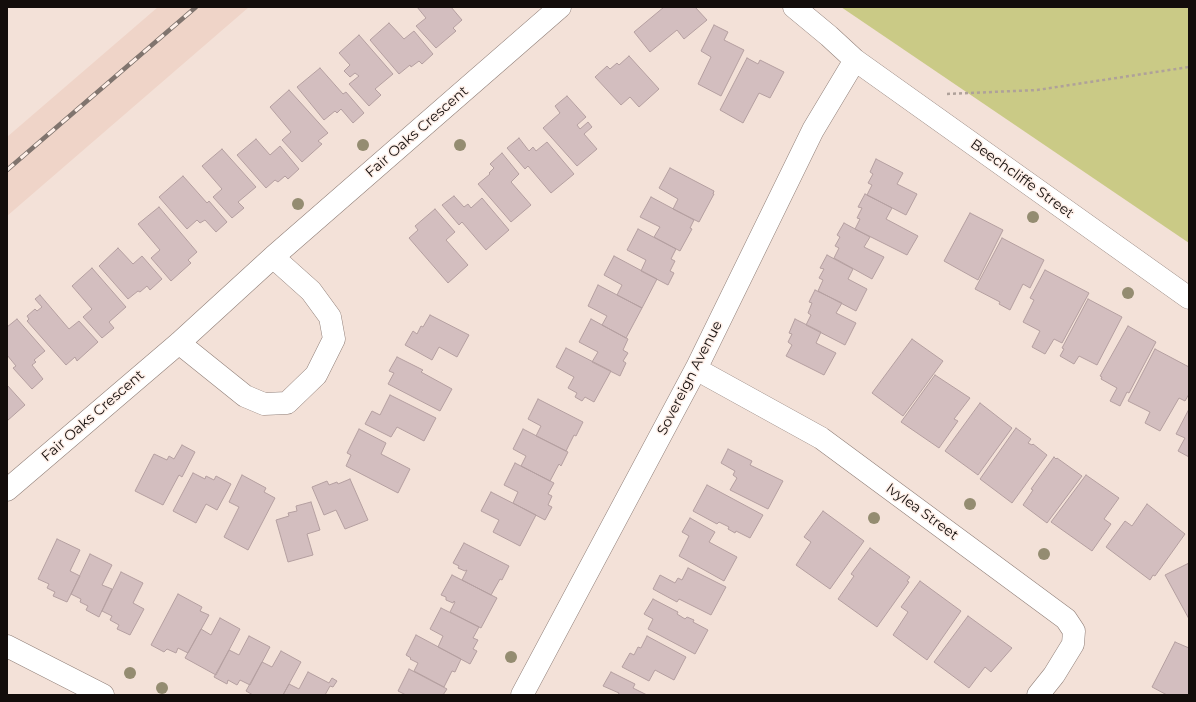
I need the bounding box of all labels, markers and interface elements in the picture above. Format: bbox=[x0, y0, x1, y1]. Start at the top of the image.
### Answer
street label: Fair Oaks Crescent bbox=[362, 83, 472, 181]
street label: Beechcliffe Street bbox=[967, 136, 1077, 222]
street label: Sovereign Avenue bbox=[654, 318, 726, 438]
street label: Fair Oaks Crescent bbox=[38, 367, 148, 465]
street label: Ivylea Street bbox=[882, 480, 962, 544]

